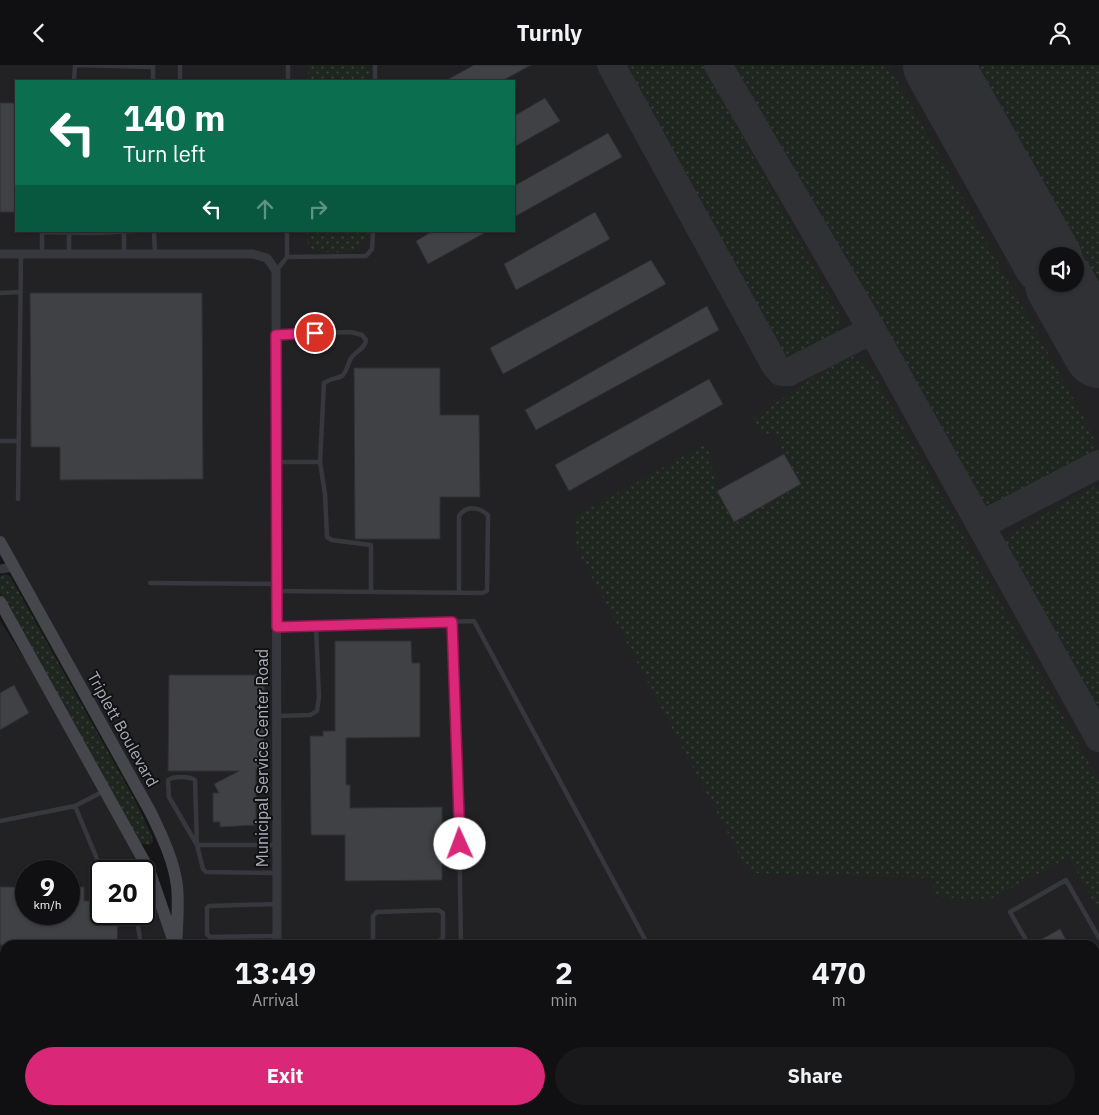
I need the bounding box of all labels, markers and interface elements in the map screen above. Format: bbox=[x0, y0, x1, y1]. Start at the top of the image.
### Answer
text: Turnly bbox=[517, 18, 582, 47]
icon: back bbox=[25, 19, 53, 47]
icon: person bbox=[1046, 19, 1074, 47]
text: 140 m bbox=[123, 95, 226, 141]
icon: left bbox=[40, 100, 105, 165]
text: Turn left bbox=[123, 139, 206, 168]
icon: left bbox=[198, 195, 226, 223]
icon: ahead bbox=[251, 195, 279, 223]
icon: right bbox=[304, 195, 332, 223]
map controls bbox=[1039, 247, 1084, 292]
button: sound bbox=[1039, 247, 1084, 292]
pin bbox=[294, 312, 336, 354]
icon: arrive bbox=[301, 319, 329, 347]
street label: Municipal Service Center Road bbox=[252, 649, 272, 867]
street label: Triplett Boulevard bbox=[83, 668, 163, 790]
position arrow bbox=[433, 817, 485, 869]
speed limit sign: 20 bbox=[90, 860, 155, 925]
text: 9 bbox=[40, 870, 55, 903]
text: km/h bbox=[33, 897, 62, 912]
text: 13:49 bbox=[234, 953, 316, 992]
text: 2 bbox=[555, 953, 573, 992]
text: 470 bbox=[812, 953, 866, 992]
text: Arrival bbox=[252, 990, 299, 1010]
text: min bbox=[550, 990, 577, 1010]
text: m bbox=[832, 990, 846, 1010]
button: Exit bbox=[25, 1047, 545, 1105]
button: Share bbox=[555, 1047, 1075, 1105]

